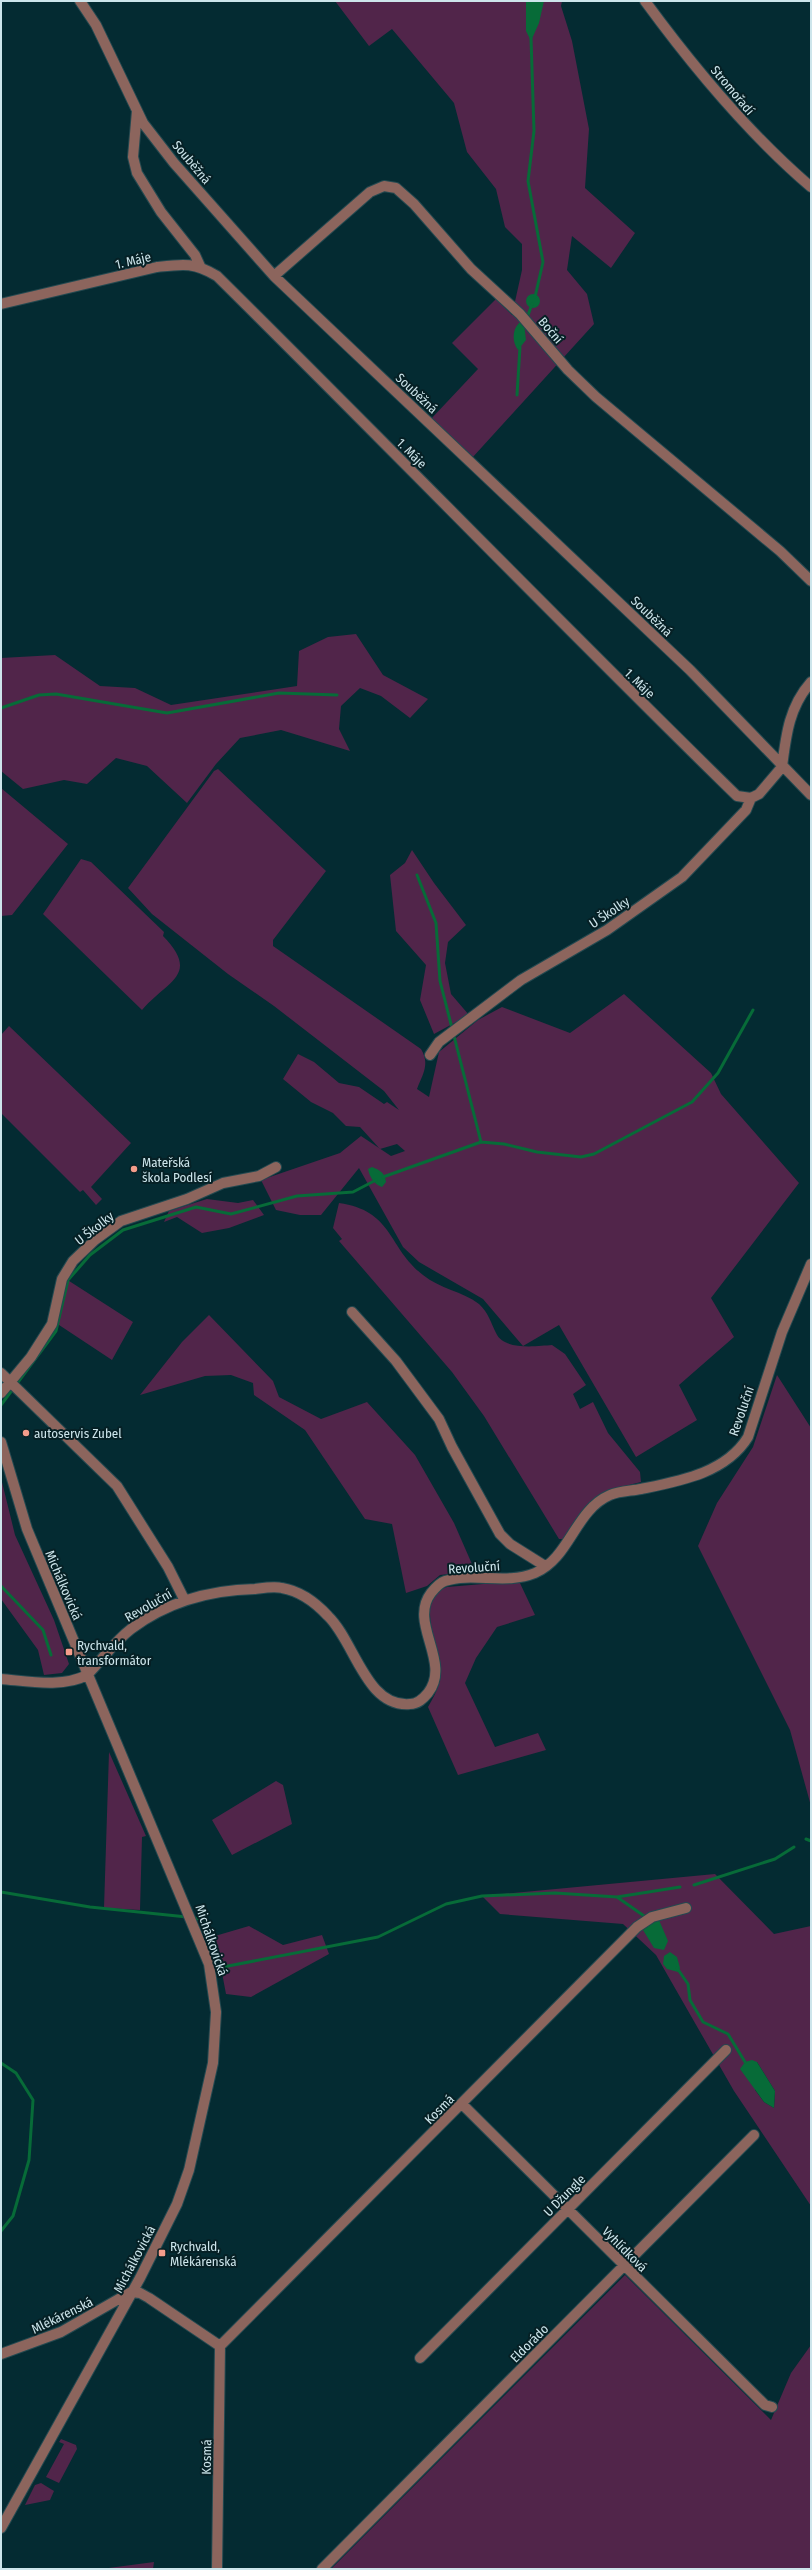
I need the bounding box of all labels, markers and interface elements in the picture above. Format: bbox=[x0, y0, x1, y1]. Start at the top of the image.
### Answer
street label: Stromořadí bbox=[708, 63, 757, 118]
street label: Souběžná bbox=[169, 138, 214, 187]
street label: 1. Máje bbox=[114, 249, 152, 272]
street label: Boční bbox=[535, 314, 566, 346]
street label: Souběžná bbox=[393, 370, 441, 416]
street label: 1. Máje bbox=[394, 435, 430, 471]
street label: Souběžná bbox=[628, 593, 675, 640]
street label: 1. Máje bbox=[621, 665, 658, 701]
street label: U Školky bbox=[586, 893, 632, 931]
place label: Mateřská škola Podlesí bbox=[142, 1155, 212, 1185]
marker: Mateřská škola Podlesí bbox=[129, 1164, 139, 1174]
street label: U Školky bbox=[72, 1208, 117, 1248]
street label: Revoluční bbox=[726, 1384, 757, 1438]
place label: autoservis Zubel bbox=[34, 1426, 122, 1441]
marker: autoservis Zubel bbox=[21, 1428, 31, 1438]
street label: Michálkovická bbox=[42, 1548, 85, 1622]
street label: Revoluční bbox=[448, 1558, 500, 1577]
street label: Revoluční bbox=[122, 1586, 174, 1625]
place label: Rychvald, transformátor bbox=[77, 1638, 152, 1668]
marker: Rychvald, transformátor bbox=[64, 1647, 74, 1657]
street label: Michálkovická bbox=[192, 1903, 231, 1978]
street label: Kosmá bbox=[422, 2092, 457, 2127]
street label: U Džungle bbox=[540, 2171, 588, 2219]
street label: Michálkovická bbox=[110, 2223, 158, 2296]
street label: Vyhlídková bbox=[599, 2224, 650, 2275]
place label: Rychvald, Mlékárenská bbox=[170, 2239, 237, 2269]
marker: Rychvald, Mlékárenská bbox=[157, 2248, 167, 2258]
street label: Mlékárenská bbox=[29, 2294, 95, 2337]
street label: Eldorádo bbox=[507, 2321, 552, 2365]
street label: Kosmá bbox=[199, 2439, 214, 2475]

